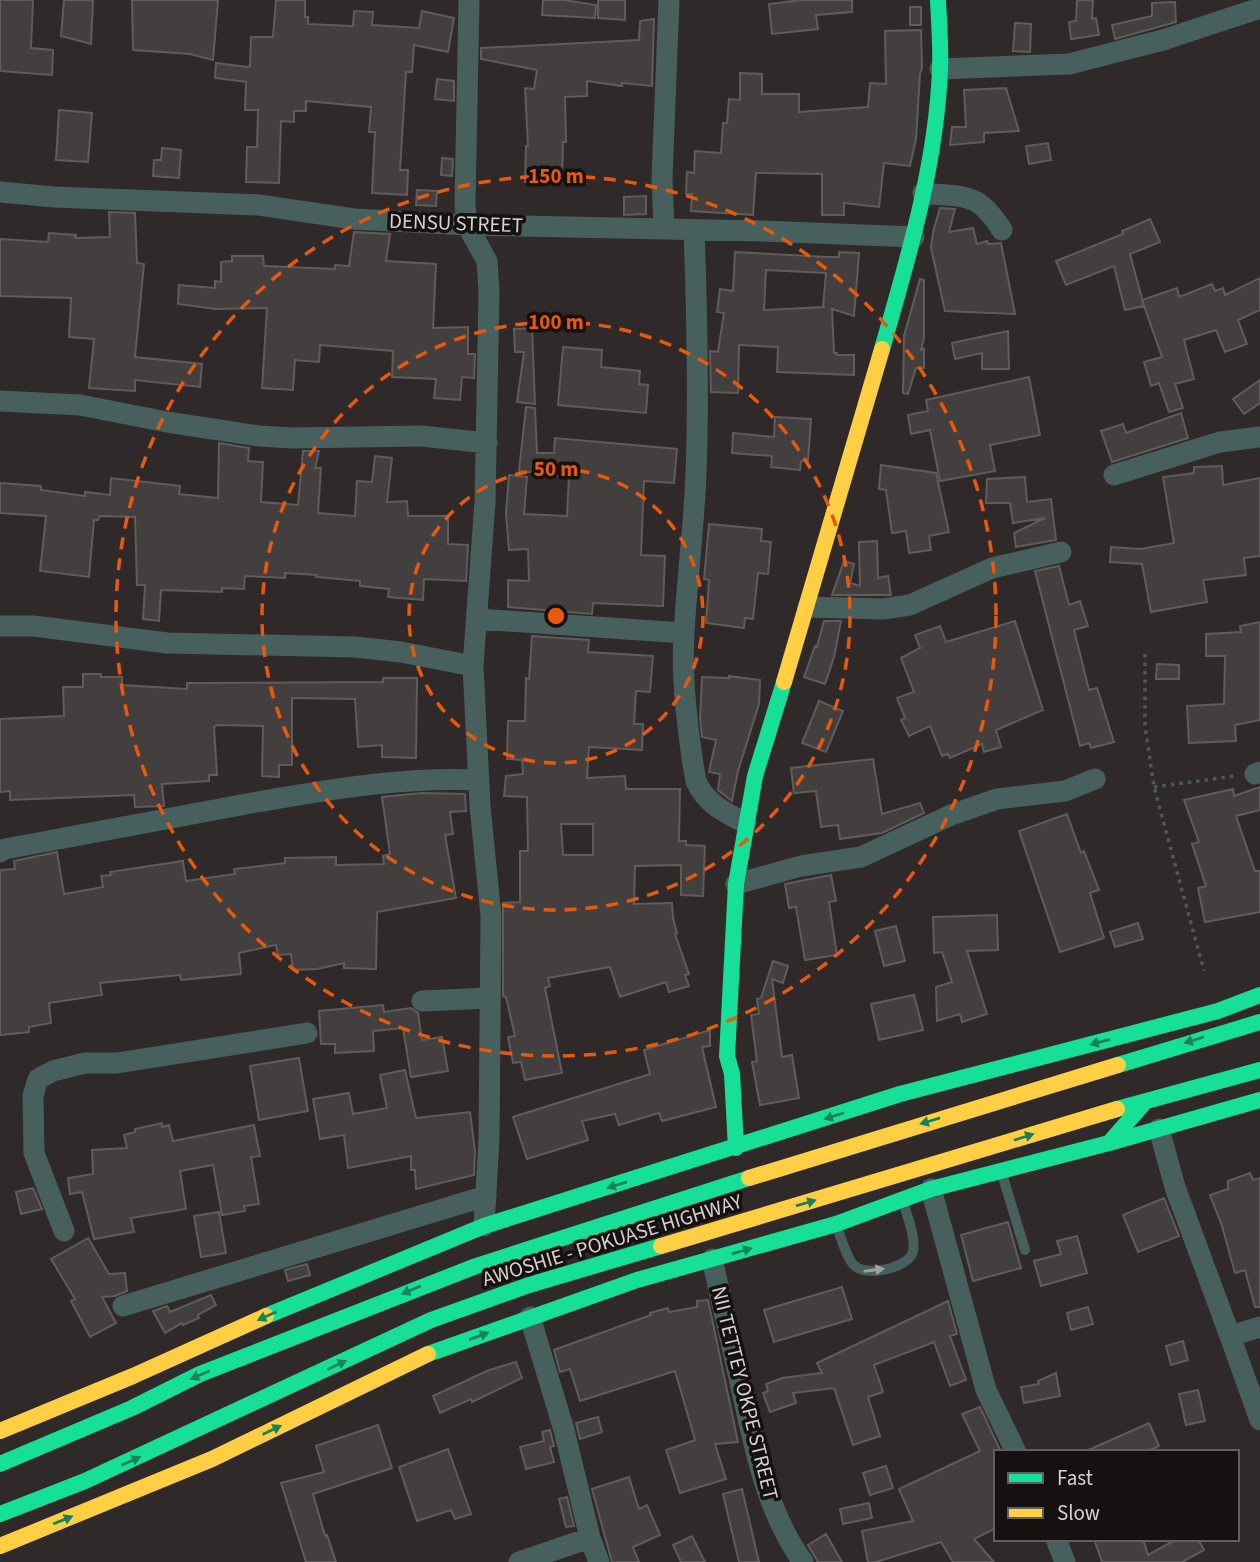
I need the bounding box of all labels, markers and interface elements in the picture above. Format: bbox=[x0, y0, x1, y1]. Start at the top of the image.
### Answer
text: 150 m bbox=[528, 161, 584, 191]
street label: DENSU STREET bbox=[389, 206, 523, 240]
text: 100 m bbox=[528, 307, 584, 337]
text: 50 m bbox=[534, 454, 578, 484]
centre of rings bbox=[544, 604, 568, 628]
one-way arrow bbox=[1184, 1036, 1205, 1046]
one-way arrow bbox=[1090, 1037, 1111, 1047]
one-way arrow bbox=[823, 1111, 844, 1121]
one-way arrow bbox=[919, 1117, 940, 1127]
one-way arrow bbox=[1014, 1131, 1035, 1142]
one-way arrow bbox=[607, 1180, 628, 1191]
street label: AWOSHIE - POKUASE HIGHWAY bbox=[478, 1186, 747, 1294]
one-way arrow bbox=[796, 1197, 817, 1207]
one-way arrow bbox=[731, 1245, 752, 1255]
one-way arrow bbox=[863, 1264, 885, 1275]
street label: NII TETTEY OKPE STREET bbox=[704, 1283, 786, 1503]
one-way arrow bbox=[400, 1285, 421, 1296]
one-way arrow bbox=[256, 1310, 277, 1321]
one-way arrow bbox=[468, 1330, 489, 1341]
one-way arrow bbox=[327, 1359, 347, 1370]
one-way arrow bbox=[190, 1369, 210, 1381]
one-way arrow bbox=[262, 1424, 282, 1435]
legend bbox=[994, 1450, 1239, 1541]
one-way arrow bbox=[121, 1455, 141, 1467]
text: Fast bbox=[1057, 1463, 1093, 1493]
text: Slow bbox=[1057, 1498, 1100, 1528]
one-way arrow bbox=[53, 1514, 74, 1525]

